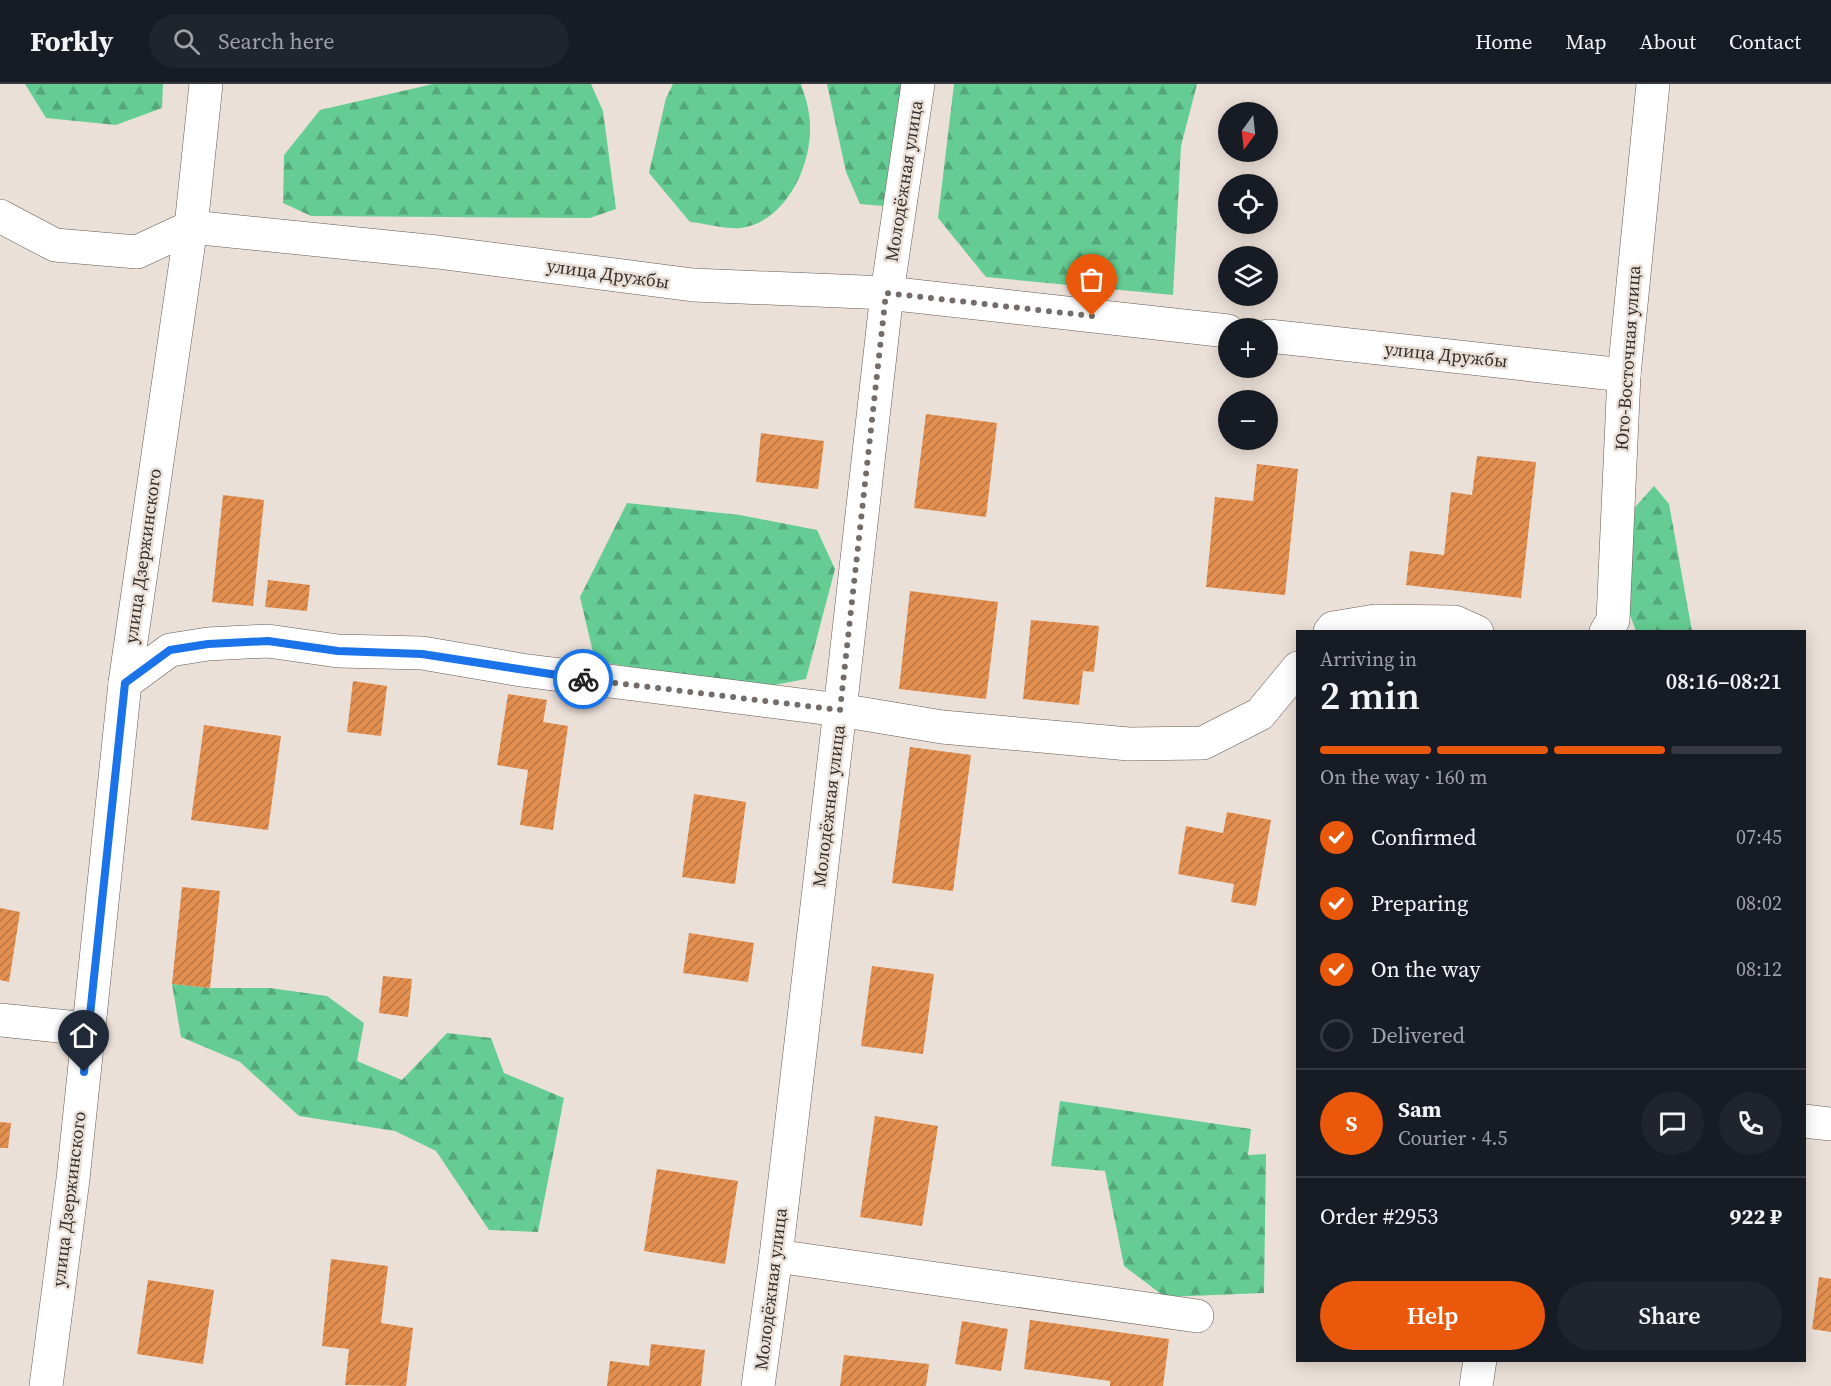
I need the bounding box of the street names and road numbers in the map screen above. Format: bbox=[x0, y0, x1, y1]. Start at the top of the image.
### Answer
street label: Молодёжная улица bbox=[878, 98, 929, 263]
street label: улица Дружбы bbox=[545, 253, 671, 294]
street label: Юго-Восточная улица bbox=[1609, 264, 1647, 452]
street label: улица Дружбы bbox=[1383, 336, 1509, 373]
street label: улица Дзержинского bbox=[118, 467, 167, 645]
street label: Молодёжная улица bbox=[806, 723, 851, 888]
street label: улица Дзержинского bbox=[45, 1110, 92, 1288]
street label: Молодёжная улица bbox=[748, 1206, 793, 1371]

